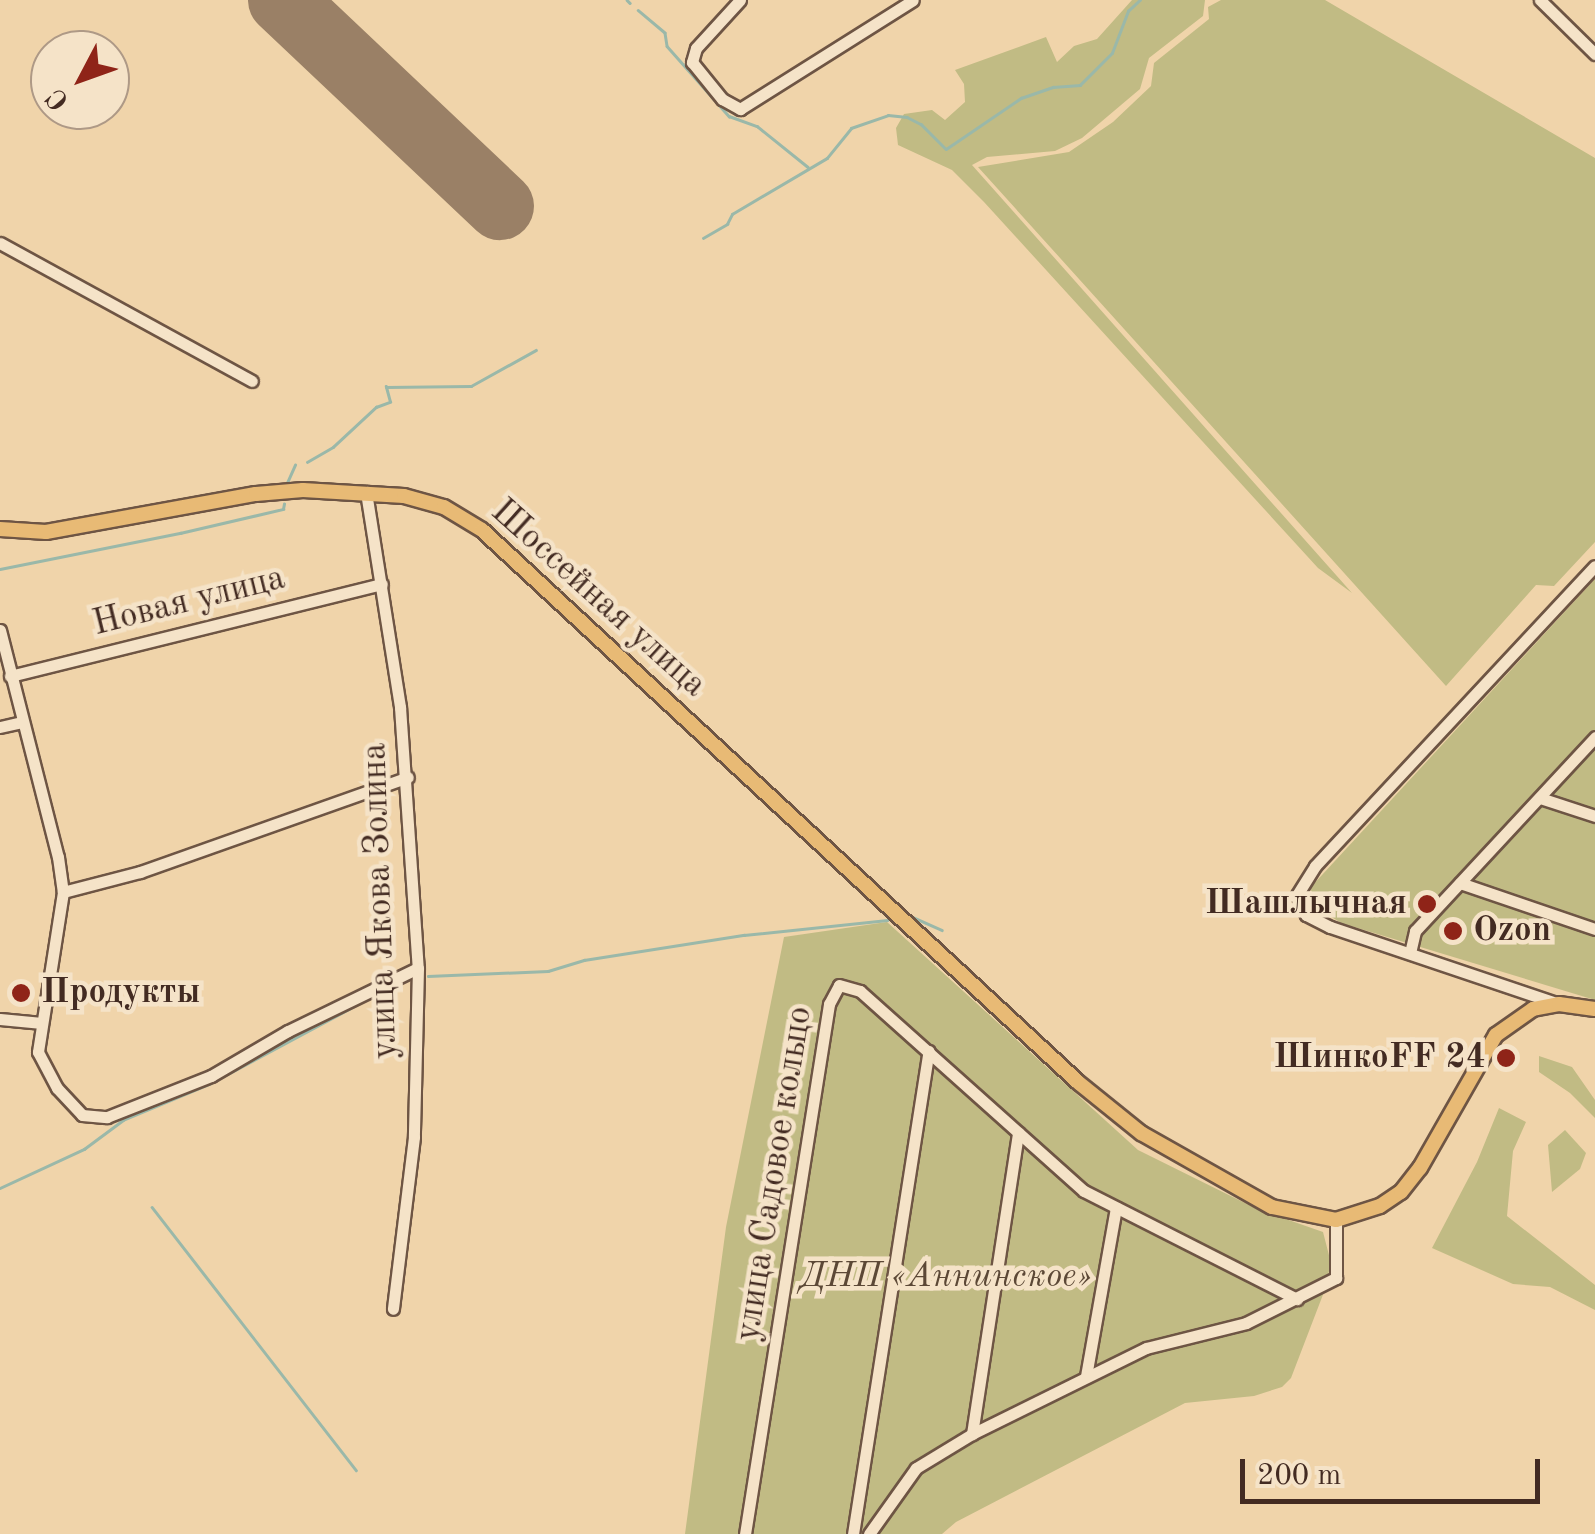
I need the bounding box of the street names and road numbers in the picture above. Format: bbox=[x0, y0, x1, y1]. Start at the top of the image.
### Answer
street label: Шоссейная улица bbox=[482, 491, 714, 707]
street label: Новая улица bbox=[89, 558, 289, 646]
street label: улица Якова Золина bbox=[354, 742, 408, 1060]
street label: улица Садовое кольцо bbox=[728, 1004, 822, 1344]

